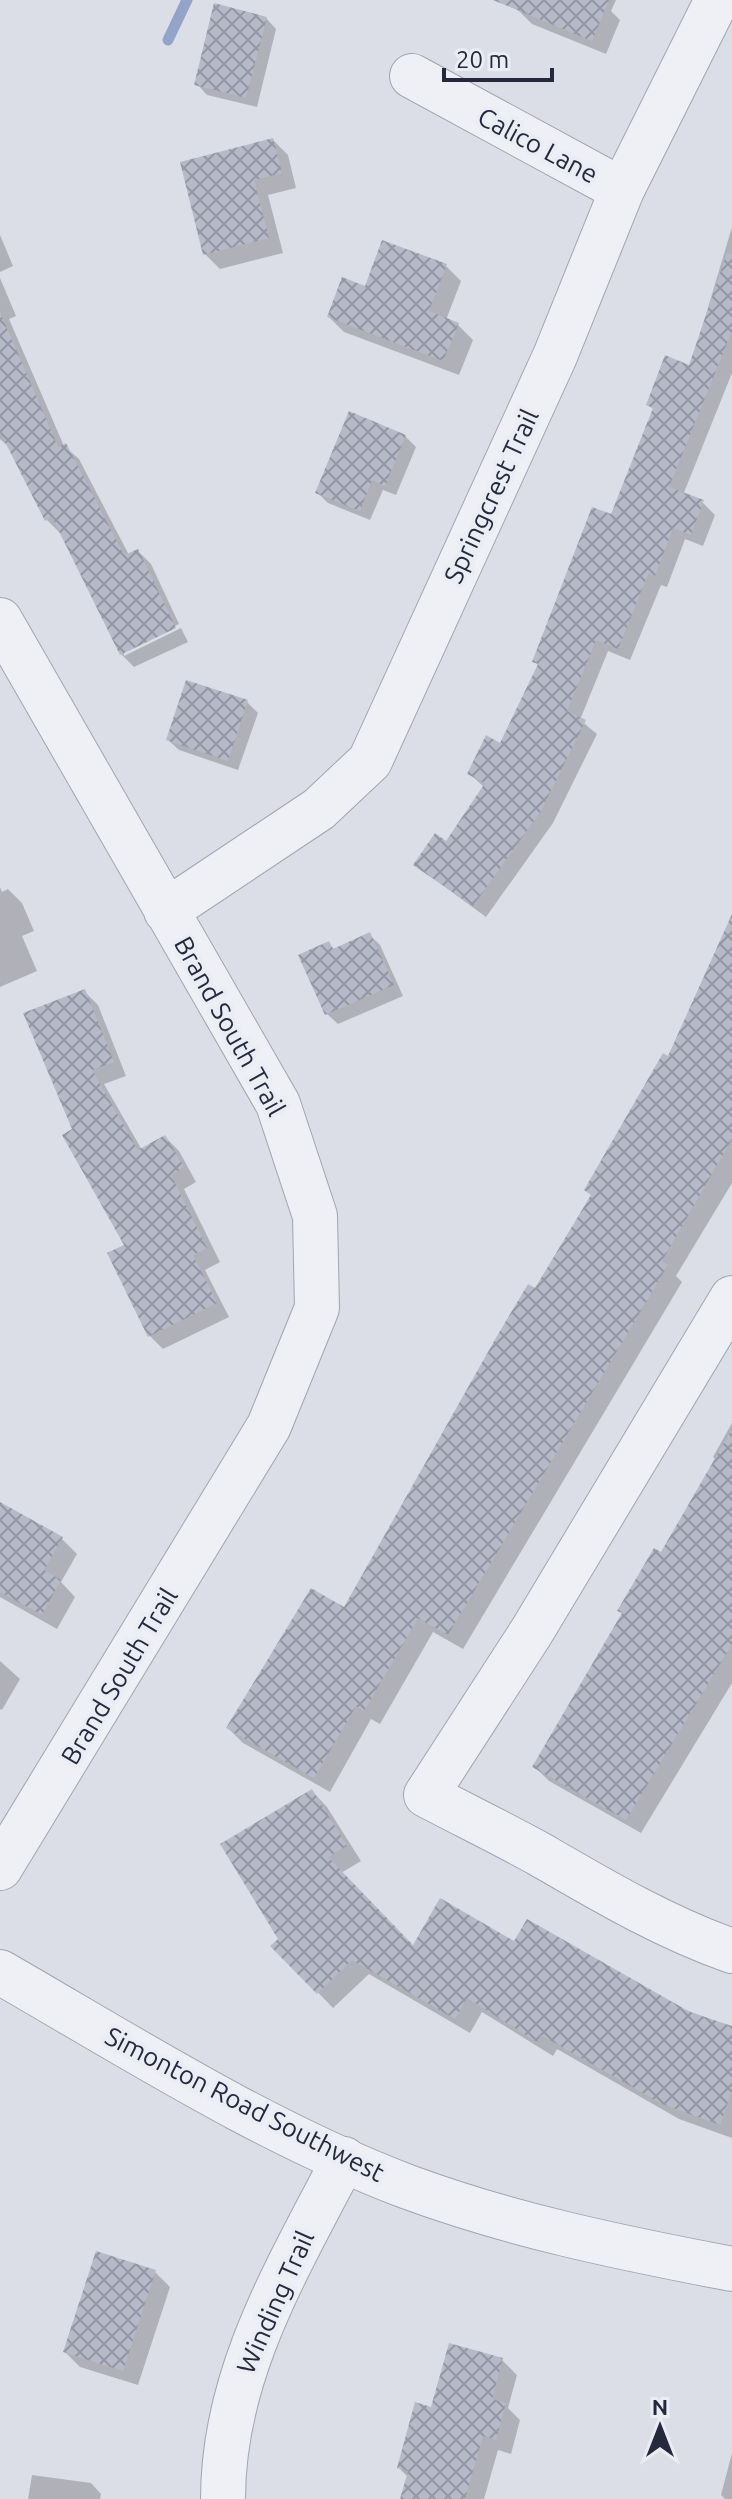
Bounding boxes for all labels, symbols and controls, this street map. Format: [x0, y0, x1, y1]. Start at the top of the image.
scale bar [444, 32, 552, 82]
text: 20 m [456, 46, 509, 73]
street label: Calico Lane [473, 101, 603, 189]
street label: Springcrest Trail [438, 404, 544, 588]
street label: Brand South Trail [169, 931, 291, 1121]
street label: Brand South Trail [55, 1583, 183, 1769]
street label: Simonton Road Southwest [101, 2021, 389, 2187]
street label: Winding Trail [231, 2226, 319, 2378]
north arrow [620, 2387, 700, 2467]
text: N [652, 2394, 668, 2419]

